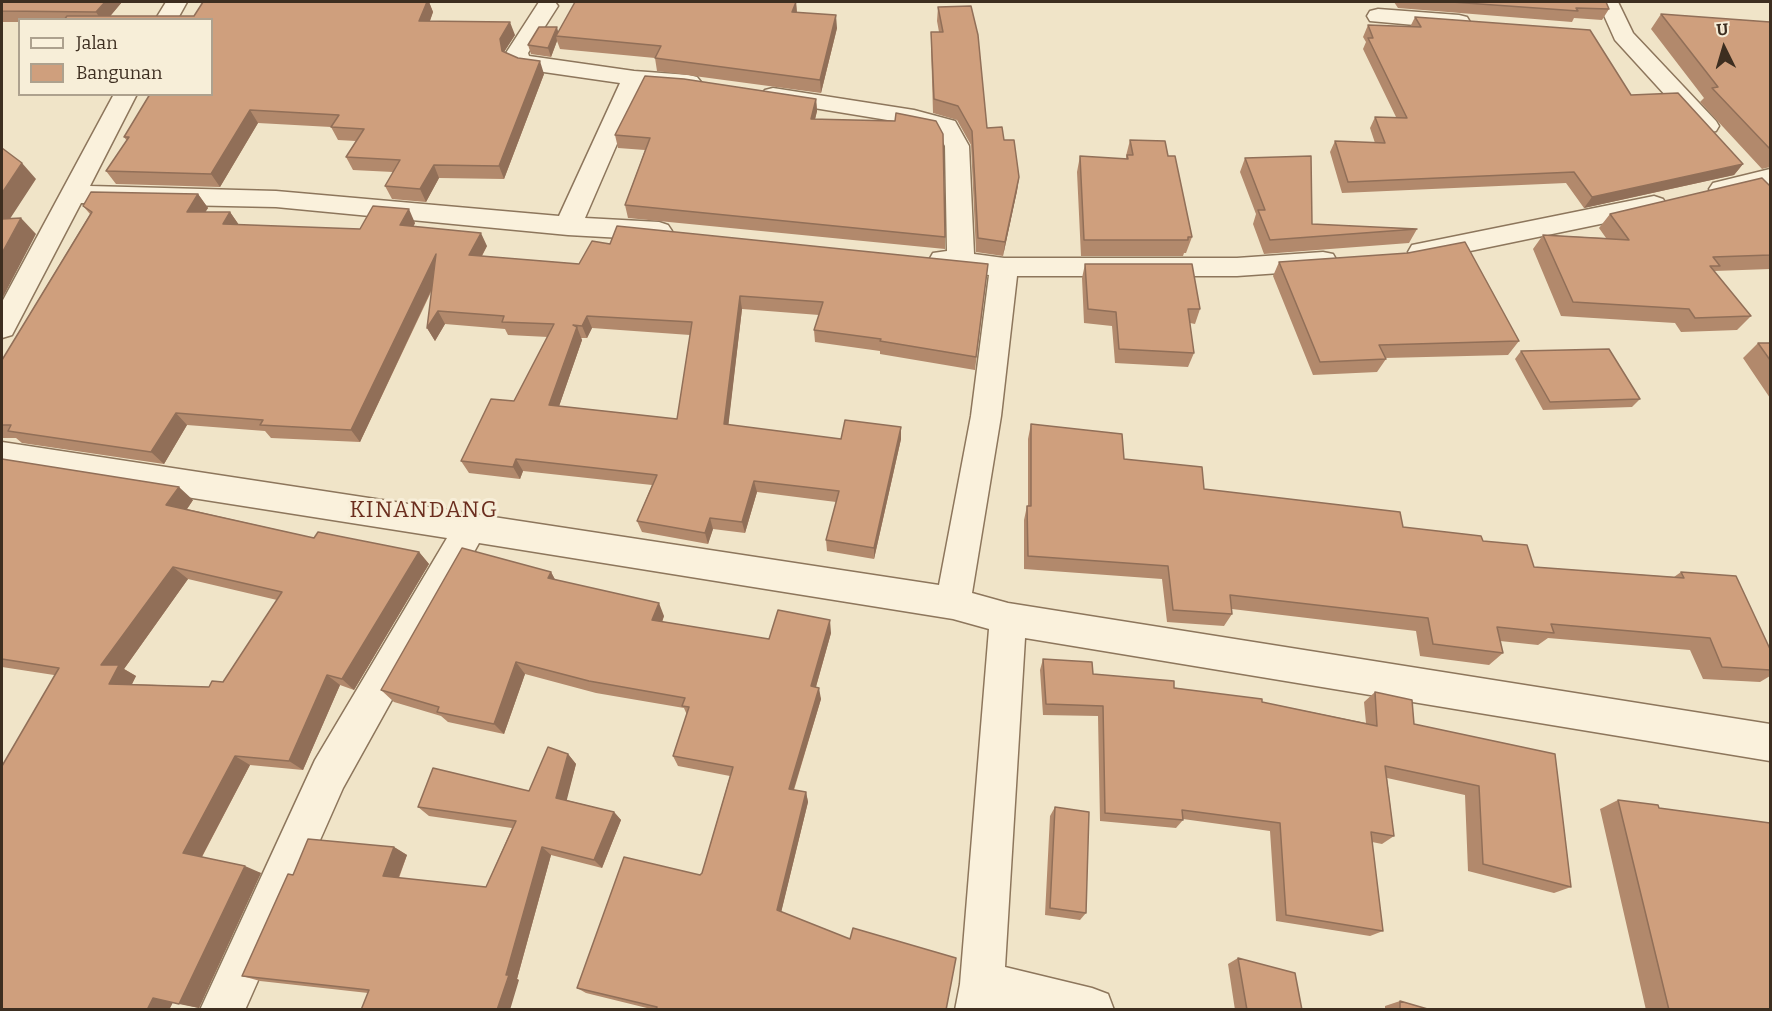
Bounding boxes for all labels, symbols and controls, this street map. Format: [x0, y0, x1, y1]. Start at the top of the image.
legend [18, 18, 213, 96]
north arrow [1694, 18, 1754, 78]
text: U [1716, 20, 1729, 40]
text: Jalan [76, 32, 118, 54]
text: Bangunan [76, 62, 162, 84]
district label: KINANDANG [349, 498, 499, 524]

